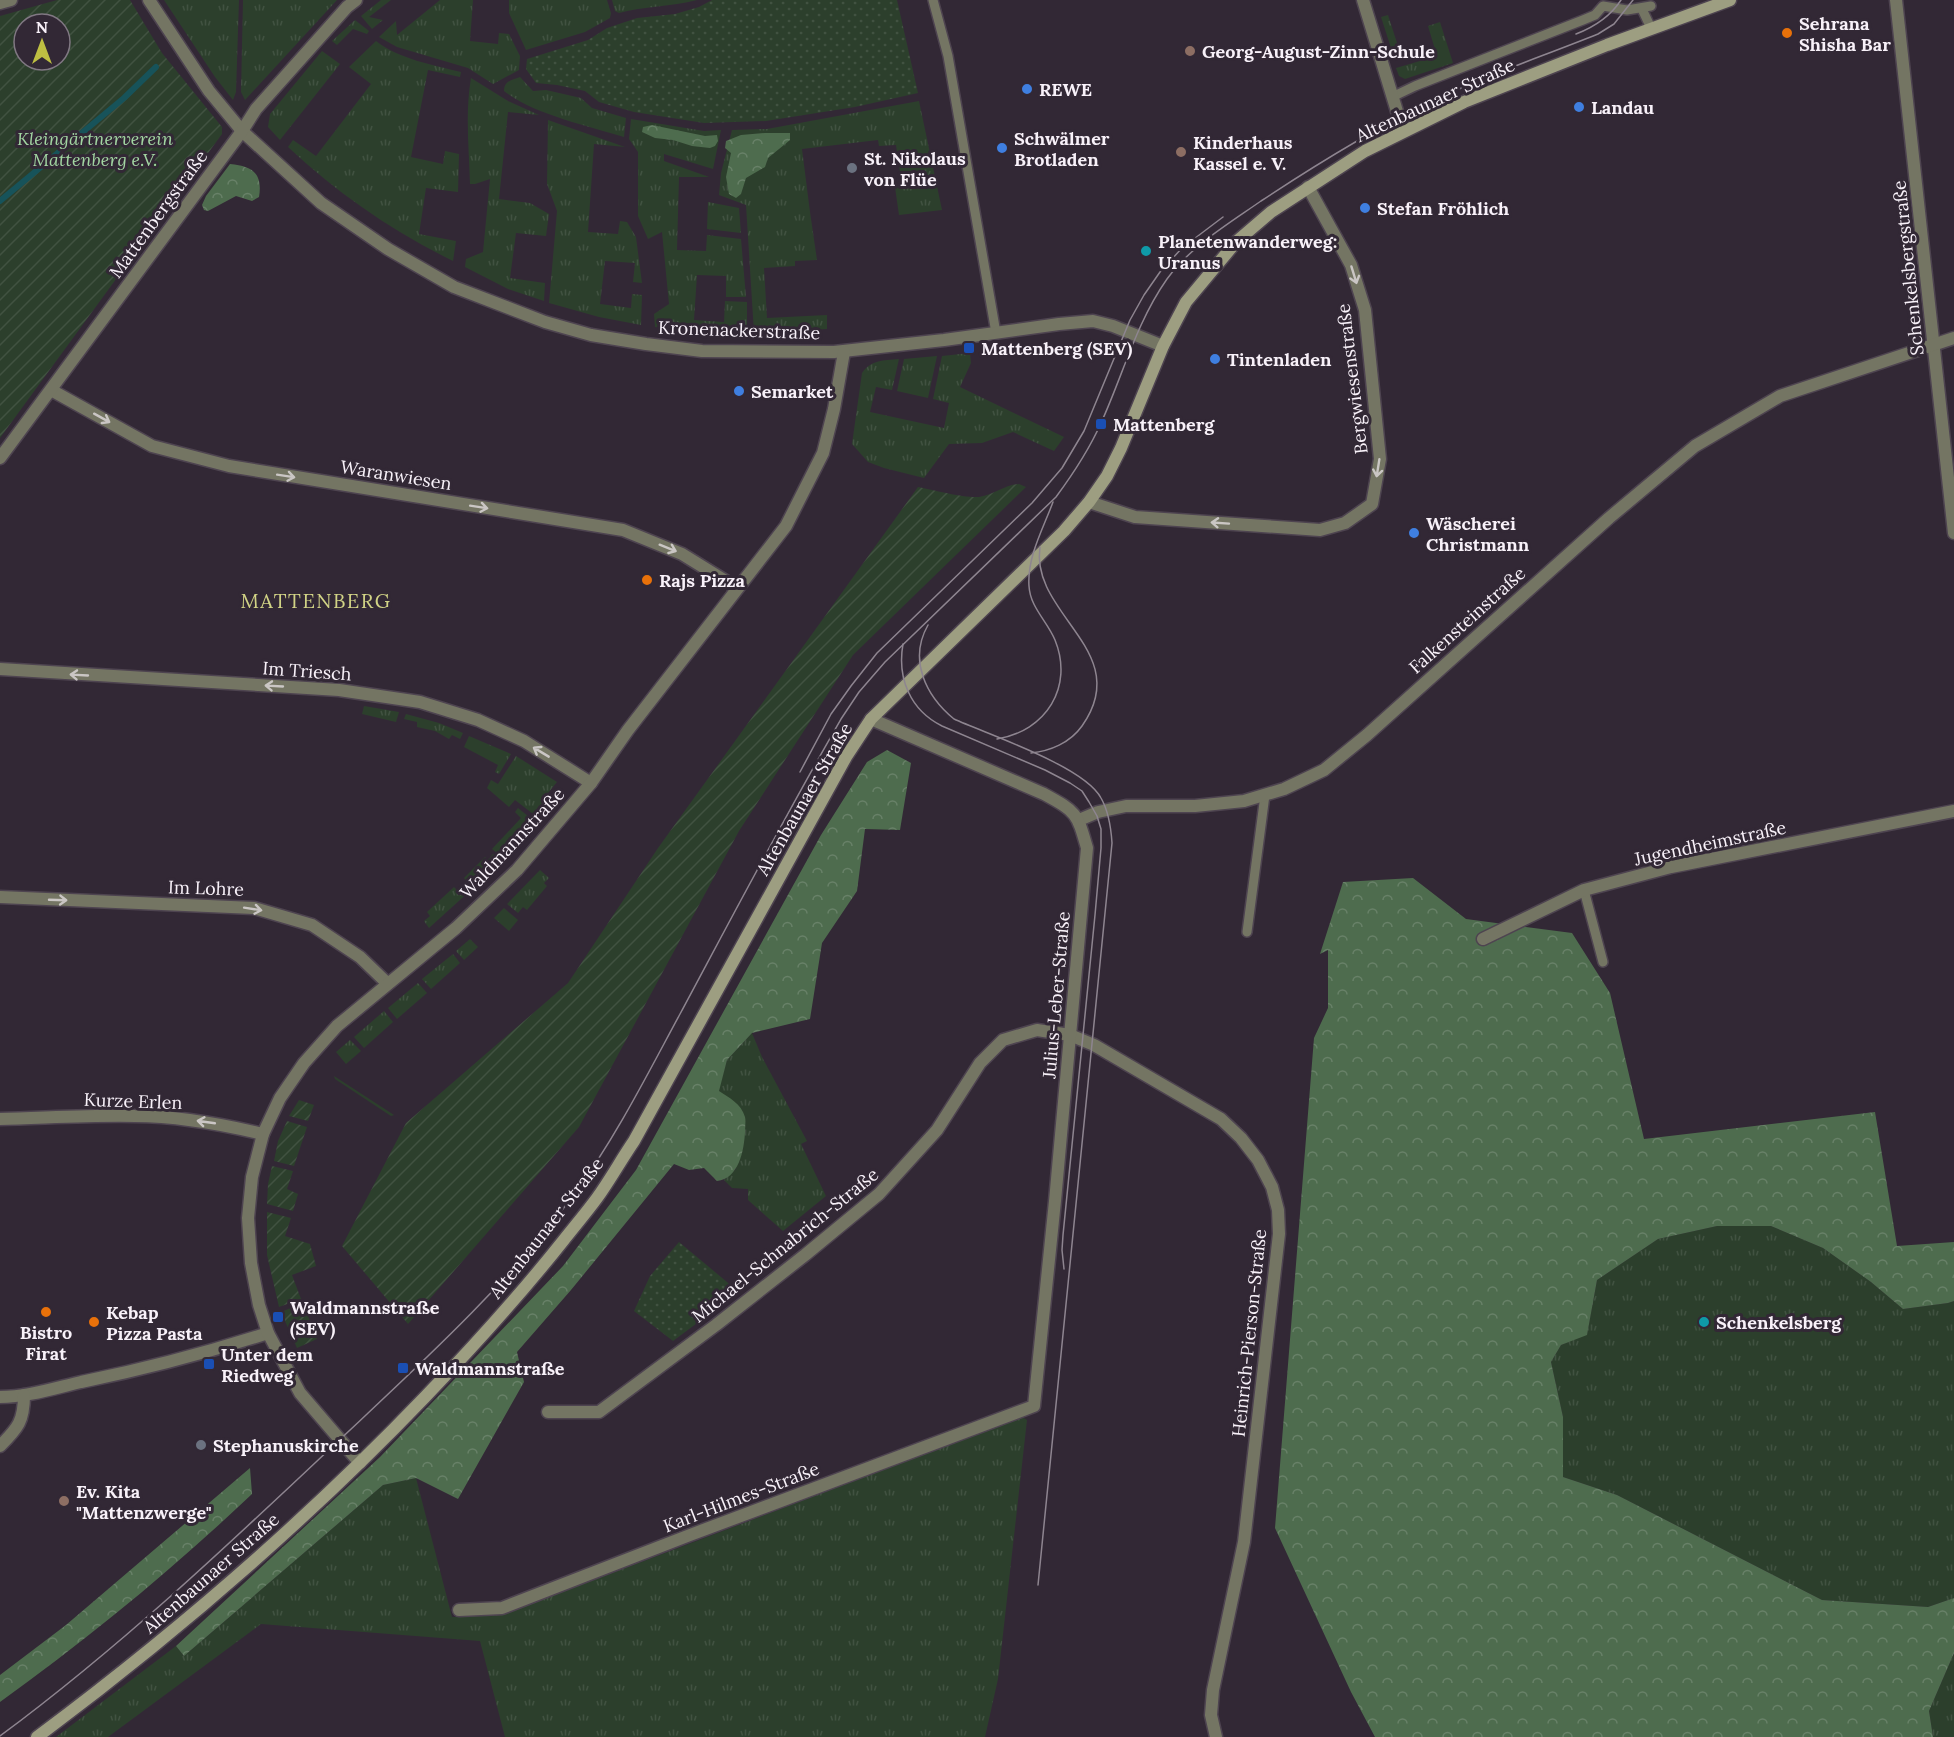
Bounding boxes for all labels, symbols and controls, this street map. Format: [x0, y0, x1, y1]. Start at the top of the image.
north arrow [12, 12, 72, 72]
place label: Sehrana Shisha Bar [1799, 12, 1891, 56]
text: N [36, 17, 48, 37]
marker: Sehrana Shisha Bar [1780, 26, 1794, 40]
place label: Georg-August-Zinn-Schule [1202, 40, 1435, 63]
marker: Georg-August-Zinn-Schule [1183, 44, 1197, 58]
street label: Altenbaunaer Straße [1351, 53, 1518, 147]
place label: REWE [1039, 78, 1092, 101]
marker: REWE [1020, 82, 1034, 96]
place label: Landau [1591, 96, 1654, 119]
marker: Landau [1572, 100, 1586, 114]
park label: Kleingärtnerverein Mattenberg e.V. [17, 127, 173, 171]
place label: Schwälmer Brotladen [1014, 127, 1110, 171]
place label: Kinderhaus Kassel e. V. [1193, 131, 1293, 175]
marker: Schwälmer Brotladen [995, 141, 1009, 155]
street label: Mattenbergstraße [104, 145, 212, 283]
marker: Kinderhaus Kassel e. V. [1174, 145, 1188, 159]
place label: St. Nikolaus von Flüe [864, 147, 966, 191]
marker: St. Nikolaus von Flüe [845, 161, 859, 175]
street label: Schenkelsbergstraße [1887, 179, 1929, 357]
place label: Stefan Fröhlich [1377, 197, 1509, 220]
marker: Stefan Fröhlich [1358, 201, 1372, 215]
place label: Planetenwanderweg: Uranus [1158, 230, 1337, 274]
marker: Planetenwanderweg: Uranus [1139, 244, 1153, 258]
one-way arrow [1349, 265, 1360, 284]
street label: Bergwiesenstraße [1331, 302, 1373, 455]
street label: Kronenackerstraße [657, 316, 821, 344]
place label: Mattenberg (SEV) [981, 337, 1132, 360]
marker: Mattenberg (SEV) [962, 341, 976, 355]
place label: Tintenladen [1227, 348, 1332, 371]
marker: Tintenladen [1208, 352, 1222, 366]
place label: Semarket [751, 380, 834, 403]
marker: Semarket [732, 384, 746, 398]
one-way arrow [93, 413, 110, 425]
place label: Mattenberg [1113, 413, 1215, 436]
marker: Mattenberg [1094, 417, 1108, 431]
street label: Waranwiesen [339, 455, 453, 495]
one-way arrow [1372, 458, 1383, 477]
one-way arrow [276, 470, 296, 481]
one-way arrow [468, 502, 488, 513]
place label: Wäscherei Christmann [1426, 512, 1530, 556]
one-way arrow [1211, 517, 1231, 528]
marker: Wäscherei Christmann [1407, 526, 1421, 540]
one-way arrow [659, 544, 677, 555]
street label: Falkensteinstraße [1404, 561, 1530, 678]
place label: Rajs Pizza [659, 569, 746, 592]
marker: Rajs Pizza [640, 573, 654, 587]
district label: MATTENBERG [240, 588, 392, 613]
street label: Im Triesch [262, 656, 353, 686]
one-way arrow [70, 670, 90, 681]
one-way arrow [264, 681, 284, 692]
street label: Altenbaunaer Straße [750, 718, 857, 880]
one-way arrow [533, 746, 550, 758]
street label: Waldmannstraße [455, 782, 570, 903]
street label: Jugendheimstraße [1631, 816, 1788, 871]
street label: Im Lohre [168, 875, 245, 901]
one-way arrow [48, 894, 68, 905]
one-way arrow [243, 904, 262, 915]
street label: Julius-Leber-Straße [1037, 910, 1075, 1081]
street label: Kurze Erlen [83, 1088, 183, 1114]
one-way arrow [196, 1117, 216, 1128]
street label: Altenbaunaer Straße [483, 1153, 608, 1304]
street label: Michael-Schnabrich-Straße [687, 1162, 883, 1327]
street label: Heinrich-Pierson-Straße [1227, 1228, 1271, 1438]
place label: Waldmannstraße (SEV) [290, 1296, 440, 1340]
place label: Kebap Pizza Pasta [106, 1301, 203, 1345]
marker: Bistro Firat [39, 1305, 53, 1319]
marker: Waldmannstraße (SEV) [271, 1310, 285, 1324]
place label: Schenkelsberg [1716, 1311, 1842, 1334]
marker: Kebap Pizza Pasta [87, 1315, 101, 1329]
marker: Schenkelsberg [1697, 1315, 1711, 1329]
place label: Bistro Firat [20, 1321, 72, 1365]
place label: Unter dem Riedweg [221, 1343, 313, 1387]
marker: Unter dem Riedweg [202, 1357, 216, 1371]
place label: Waldmannstraße [415, 1357, 565, 1380]
marker: Waldmannstraße [396, 1361, 410, 1375]
place label: Stephanuskirche [213, 1434, 359, 1457]
marker: Stephanuskirche [194, 1438, 208, 1452]
street label: Karl-Hilmes-Straße [660, 1457, 823, 1537]
place label: Ev. Kita "Mattenzwerge" [76, 1480, 212, 1524]
marker: Ev. Kita "Mattenzwerge" [57, 1494, 71, 1508]
street label: Altenbaunaer Straße [138, 1507, 284, 1639]

